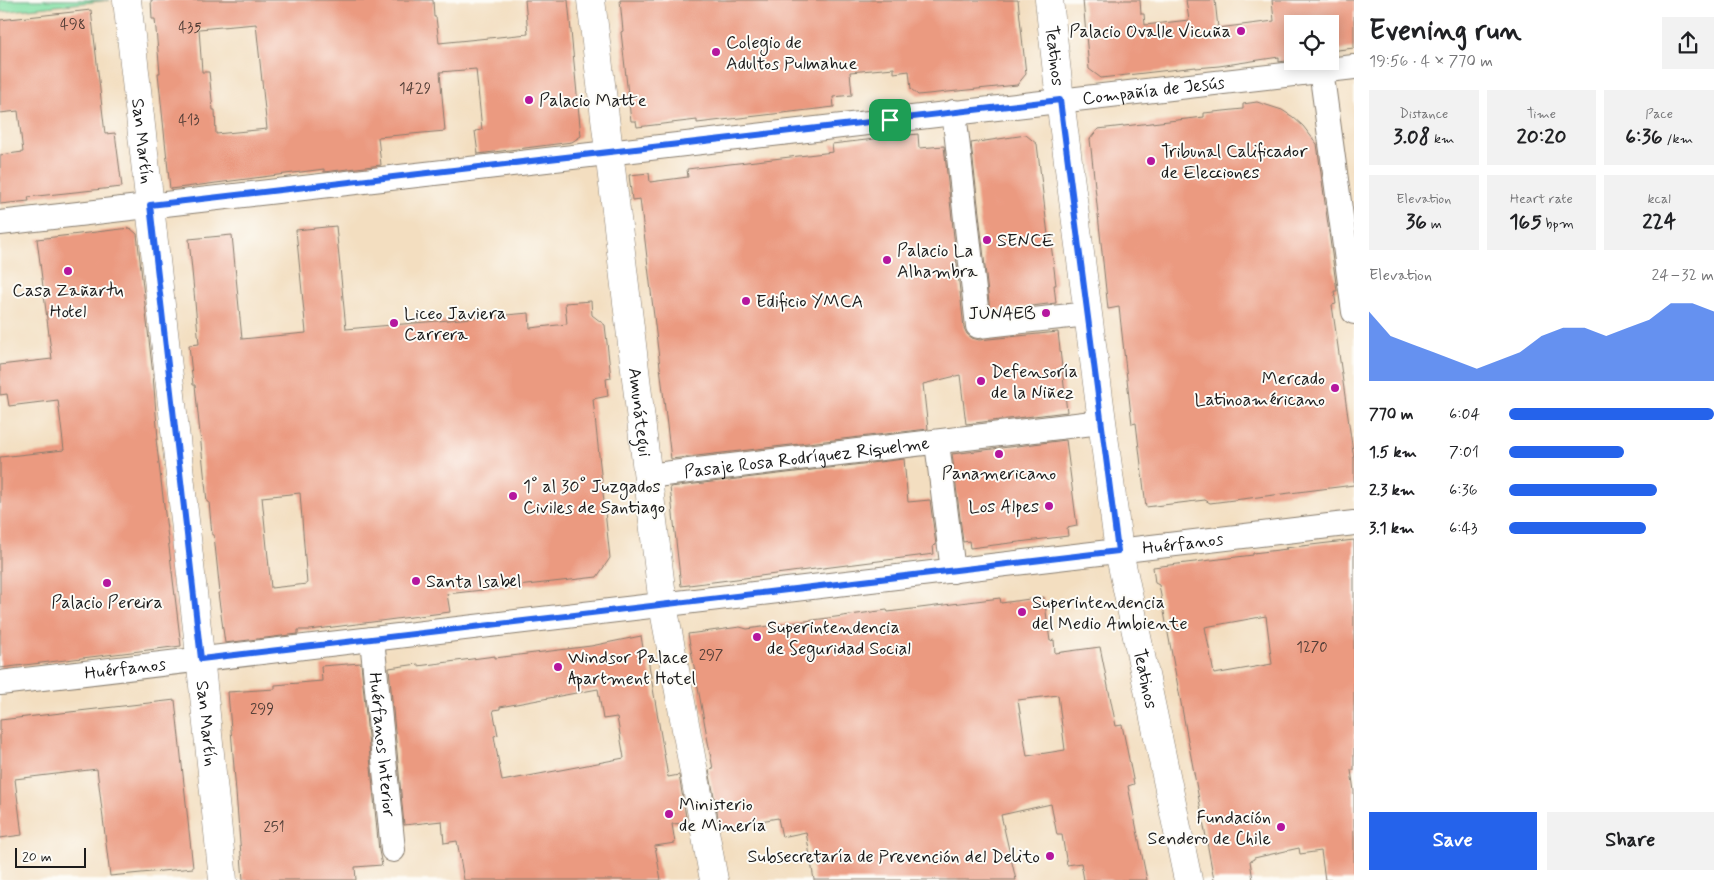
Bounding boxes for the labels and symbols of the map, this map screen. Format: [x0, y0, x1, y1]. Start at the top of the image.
house number: 498 [60, 15, 86, 35]
house number: 435 [178, 18, 202, 38]
place label: Palacio Ovalle Vicuña [1069, 20, 1231, 44]
street label: Teatinos [1039, 24, 1069, 87]
marker: Palacio Ovalle Vicuña [1235, 25, 1247, 37]
place label: Colegio de Adultos Pulmahue [726, 31, 857, 76]
marker: Colegio de Adultos Pulmahue [710, 46, 722, 58]
street label: Compañía de Jesús [1081, 71, 1226, 111]
house number: 1429 [399, 79, 431, 99]
place label: Palacio Matte [539, 89, 647, 113]
marker: Palacio Matte [523, 94, 535, 106]
street label: San Martín [125, 97, 158, 185]
pin [869, 99, 911, 141]
house number: 413 [178, 111, 200, 131]
place label: Tribunal Calificador de Elecciones [1161, 140, 1308, 185]
marker: Tribunal Calificador de Elecciones [1145, 155, 1157, 167]
place label: SENCE [997, 229, 1054, 253]
marker: SENCE [981, 234, 993, 246]
place label: Palacio La Alhambra [897, 239, 978, 284]
marker: Palacio La Alhambra [881, 254, 893, 266]
marker: Casa Zañartu Hotel [62, 265, 74, 277]
place label: Casa Zañartu Hotel [12, 279, 124, 324]
place label: Edificio YMCA [756, 290, 863, 314]
marker: Edificio YMCA [740, 295, 752, 307]
place label: Liceo Javiera Carrera [404, 302, 506, 347]
place label: JUNAEB [968, 302, 1036, 326]
marker: JUNAEB [1040, 307, 1052, 319]
marker: Liceo Javiera Carrera [388, 317, 400, 329]
place label: Defensoría de la Niñez [991, 360, 1078, 405]
street label: Amunátegui [622, 366, 656, 458]
place label: Mercado Latinoaméricano [1194, 367, 1325, 412]
marker: Defensoría de la Niñez [975, 375, 987, 387]
marker: Mercado Latinoaméricano [1329, 382, 1341, 394]
street label: Pasaje Rosa Rodríguez Riquelme [683, 431, 931, 484]
marker: Panamericano [993, 448, 1005, 460]
place label: Panamericano [942, 462, 1056, 486]
place label: 1° al 30° Juzgados Civiles de Santiago [523, 475, 665, 520]
marker: 1° al 30° Juzgados Civiles de Santiago [507, 490, 519, 502]
place label: Los Alpes [969, 495, 1039, 519]
marker: Los Alpes [1043, 500, 1055, 512]
street label: Huérfanos [1141, 528, 1225, 561]
place label: Santa Isabel [426, 570, 521, 594]
marker: Santa Isabel [410, 575, 422, 587]
marker: Palacio Pereira [101, 577, 113, 589]
place label: Palacio Pereira [51, 591, 163, 615]
place label: Superintendencia del Medio Ambiente [1032, 591, 1188, 636]
marker: Superintendencia del Medio Ambiente [1016, 606, 1028, 618]
place label: Superintendencia de Seguridad Social [767, 616, 911, 662]
marker: Superintendencia de Seguridad Social [751, 631, 763, 643]
house number: 1270 [1296, 638, 1328, 658]
place label: Windsor Palace Apartment Hotel [568, 646, 696, 692]
house number: 297 [699, 646, 723, 666]
street label: Teatinos [1127, 647, 1163, 711]
street label: Huérfanos [83, 652, 167, 686]
marker: Windsor Palace Apartment Hotel [552, 661, 564, 673]
street label: Huérfanos Interior [362, 671, 401, 818]
street label: San Martín [190, 680, 222, 768]
house number: 299 [250, 700, 274, 720]
place label: Ministerio de Minería [679, 793, 766, 838]
place label: Fundación Sendero de Chile [1148, 806, 1271, 851]
marker: Ministerio de Minería [663, 808, 675, 820]
house number: 251 [263, 818, 285, 838]
marker: Fundación Sendero de Chile [1275, 821, 1287, 833]
scale bar [15, 845, 86, 868]
place label: Subsecretaría de Prevención del Delito [747, 845, 1040, 869]
marker: Subsecretaría de Prevención del Delito [1044, 850, 1056, 862]

